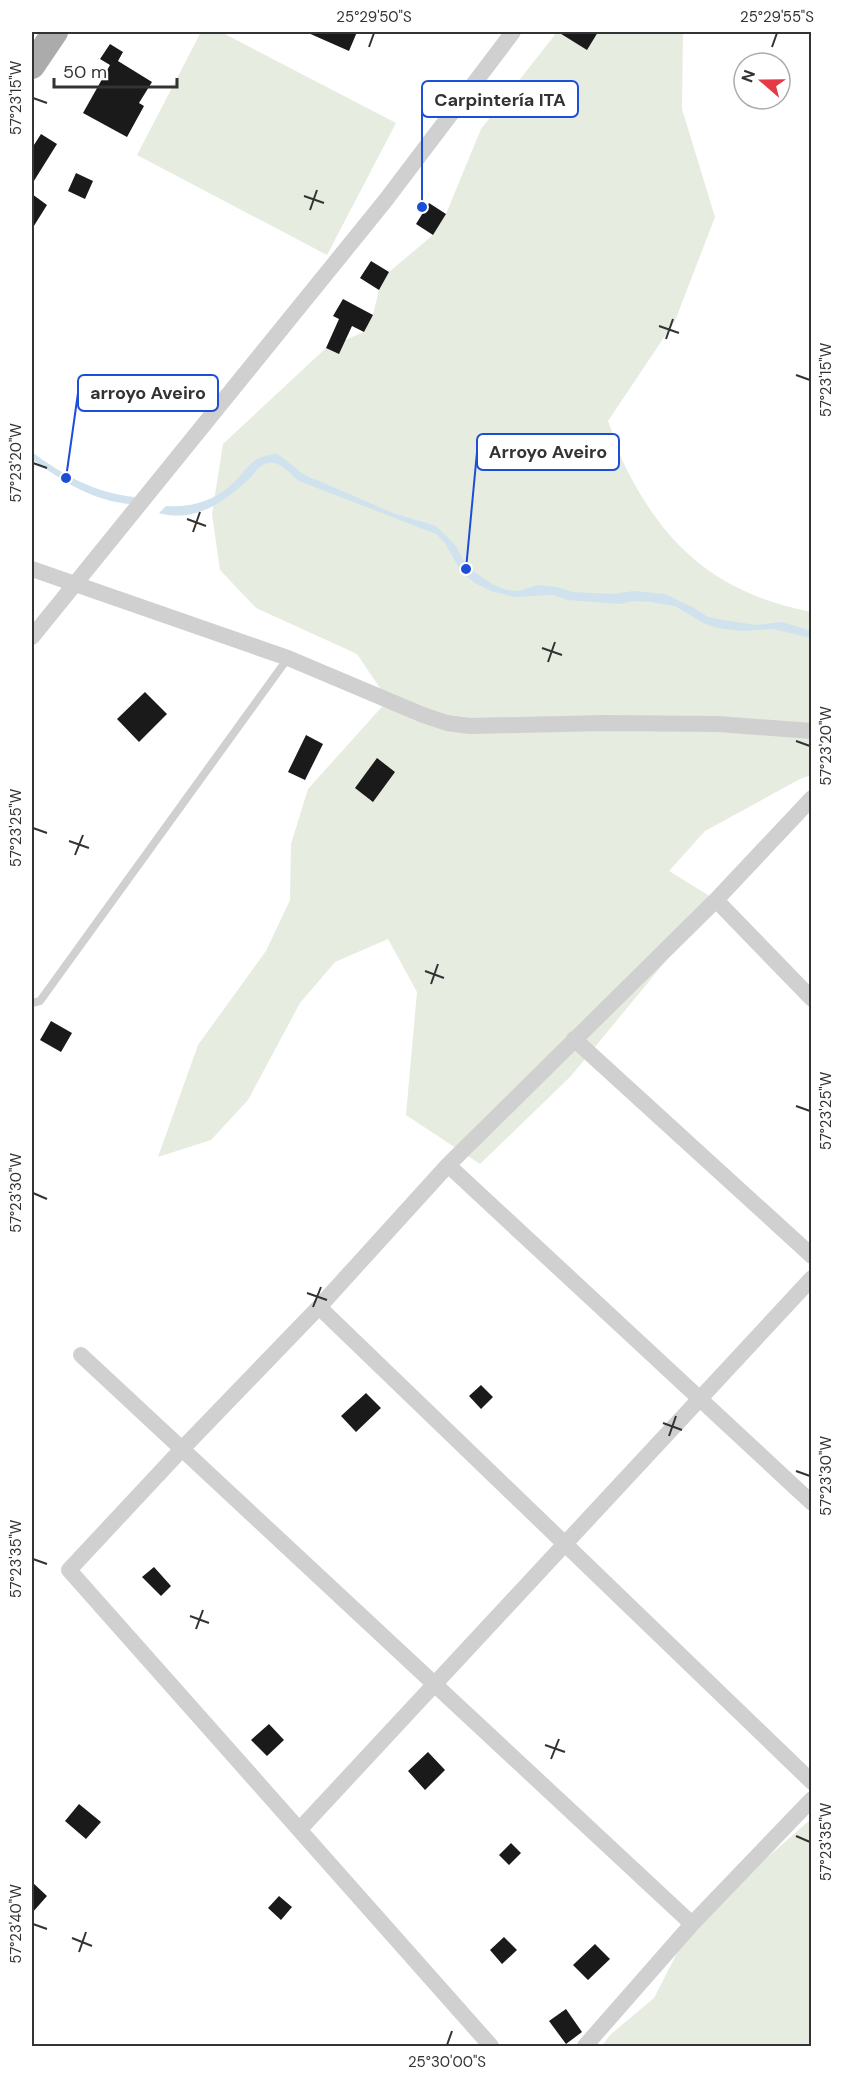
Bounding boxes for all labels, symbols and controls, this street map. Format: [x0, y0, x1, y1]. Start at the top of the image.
text: 25°29'50"S [336, 7, 412, 27]
text: 25°29'55"S [740, 7, 814, 27]
scale bar [54, 51, 177, 89]
north arrow [732, 51, 792, 111]
text: 57°23'15"W [6, 60, 26, 135]
text: 50 m [63, 60, 107, 84]
text: N [737, 67, 760, 85]
callout: Carpintería ITA [422, 81, 578, 117]
text: Carpintería ITA [434, 88, 566, 112]
text: 57°23'15"W [816, 342, 836, 417]
callout: arroyo Aveiro [78, 375, 218, 411]
text: arroyo Aveiro [90, 381, 206, 405]
text: 57°23'20"W [6, 423, 26, 503]
callout: Arroyo Aveiro [477, 434, 619, 470]
text: Arroyo Aveiro [489, 440, 607, 464]
text: 57°23'20"W [816, 706, 836, 786]
text: 57°23'25"W [6, 788, 26, 867]
text: 57°23'25"W [816, 1071, 836, 1150]
text: 57°23'30"W [6, 1153, 26, 1233]
text: 57°23'30"W [816, 1436, 836, 1516]
text: 57°23'35"W [6, 1519, 26, 1598]
text: 57°23'35"W [816, 1802, 836, 1881]
text: 57°23'40"W [6, 1884, 26, 1964]
text: 25°30'00"S [408, 2052, 486, 2072]

